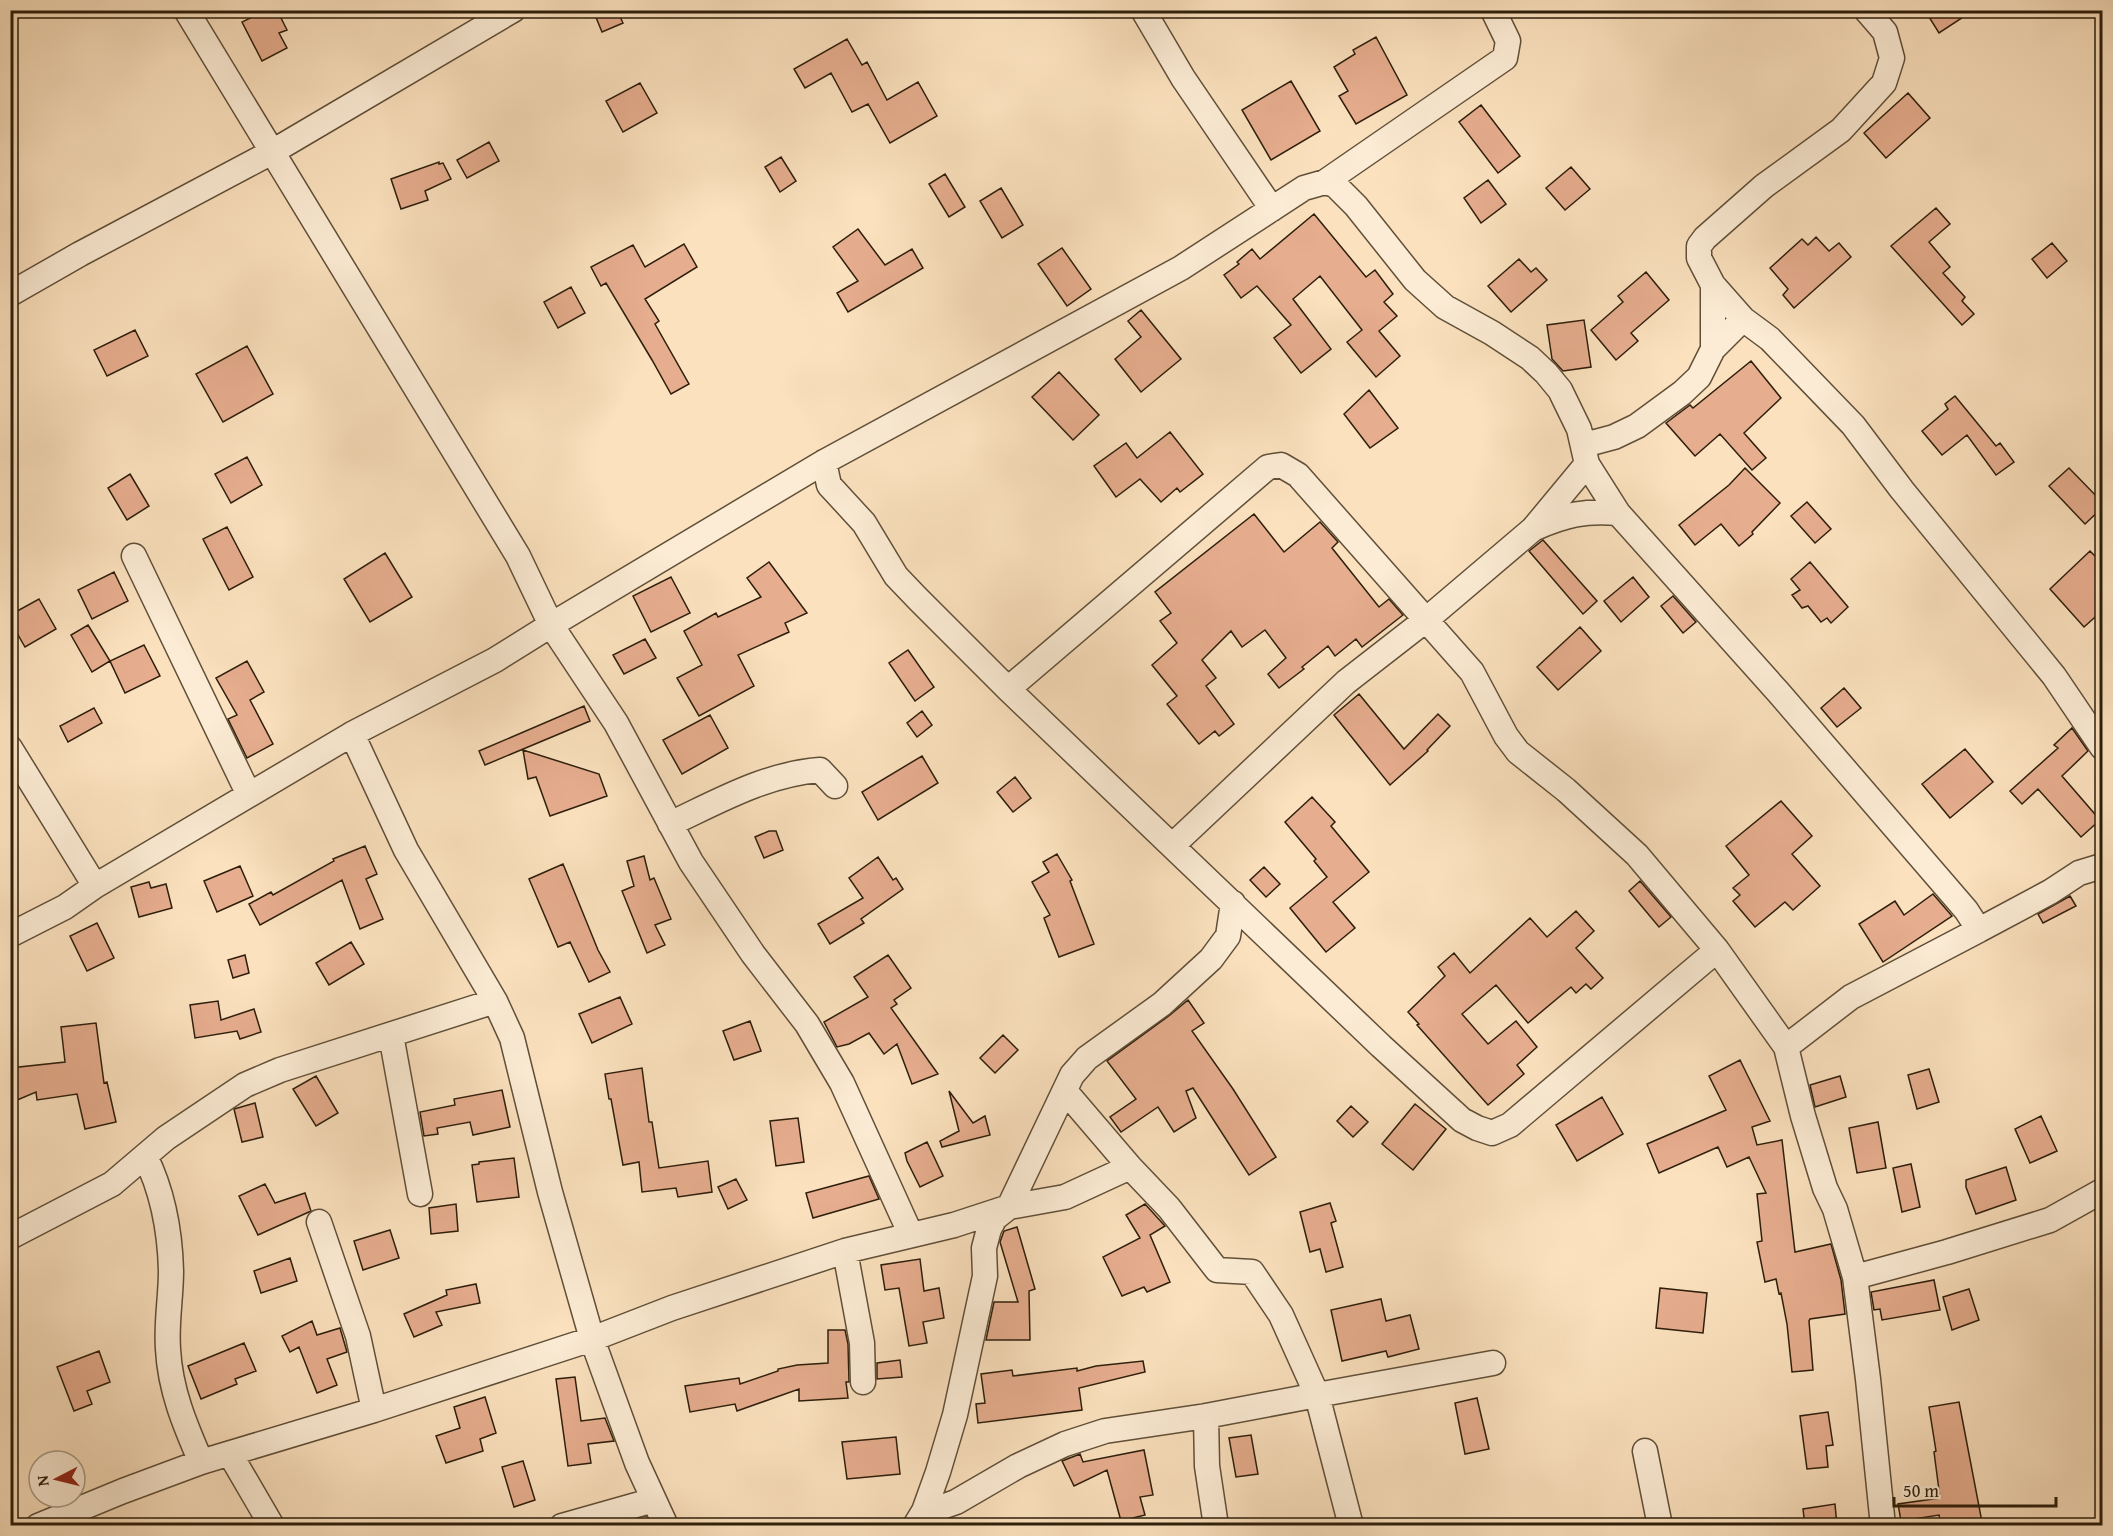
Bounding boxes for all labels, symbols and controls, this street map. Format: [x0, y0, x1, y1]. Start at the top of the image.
north arrow [27, 1449, 87, 1509]
scale bar [1894, 1470, 2056, 1508]
text: N [30, 1474, 55, 1488]
text: 50 m [1903, 1477, 1939, 1504]

